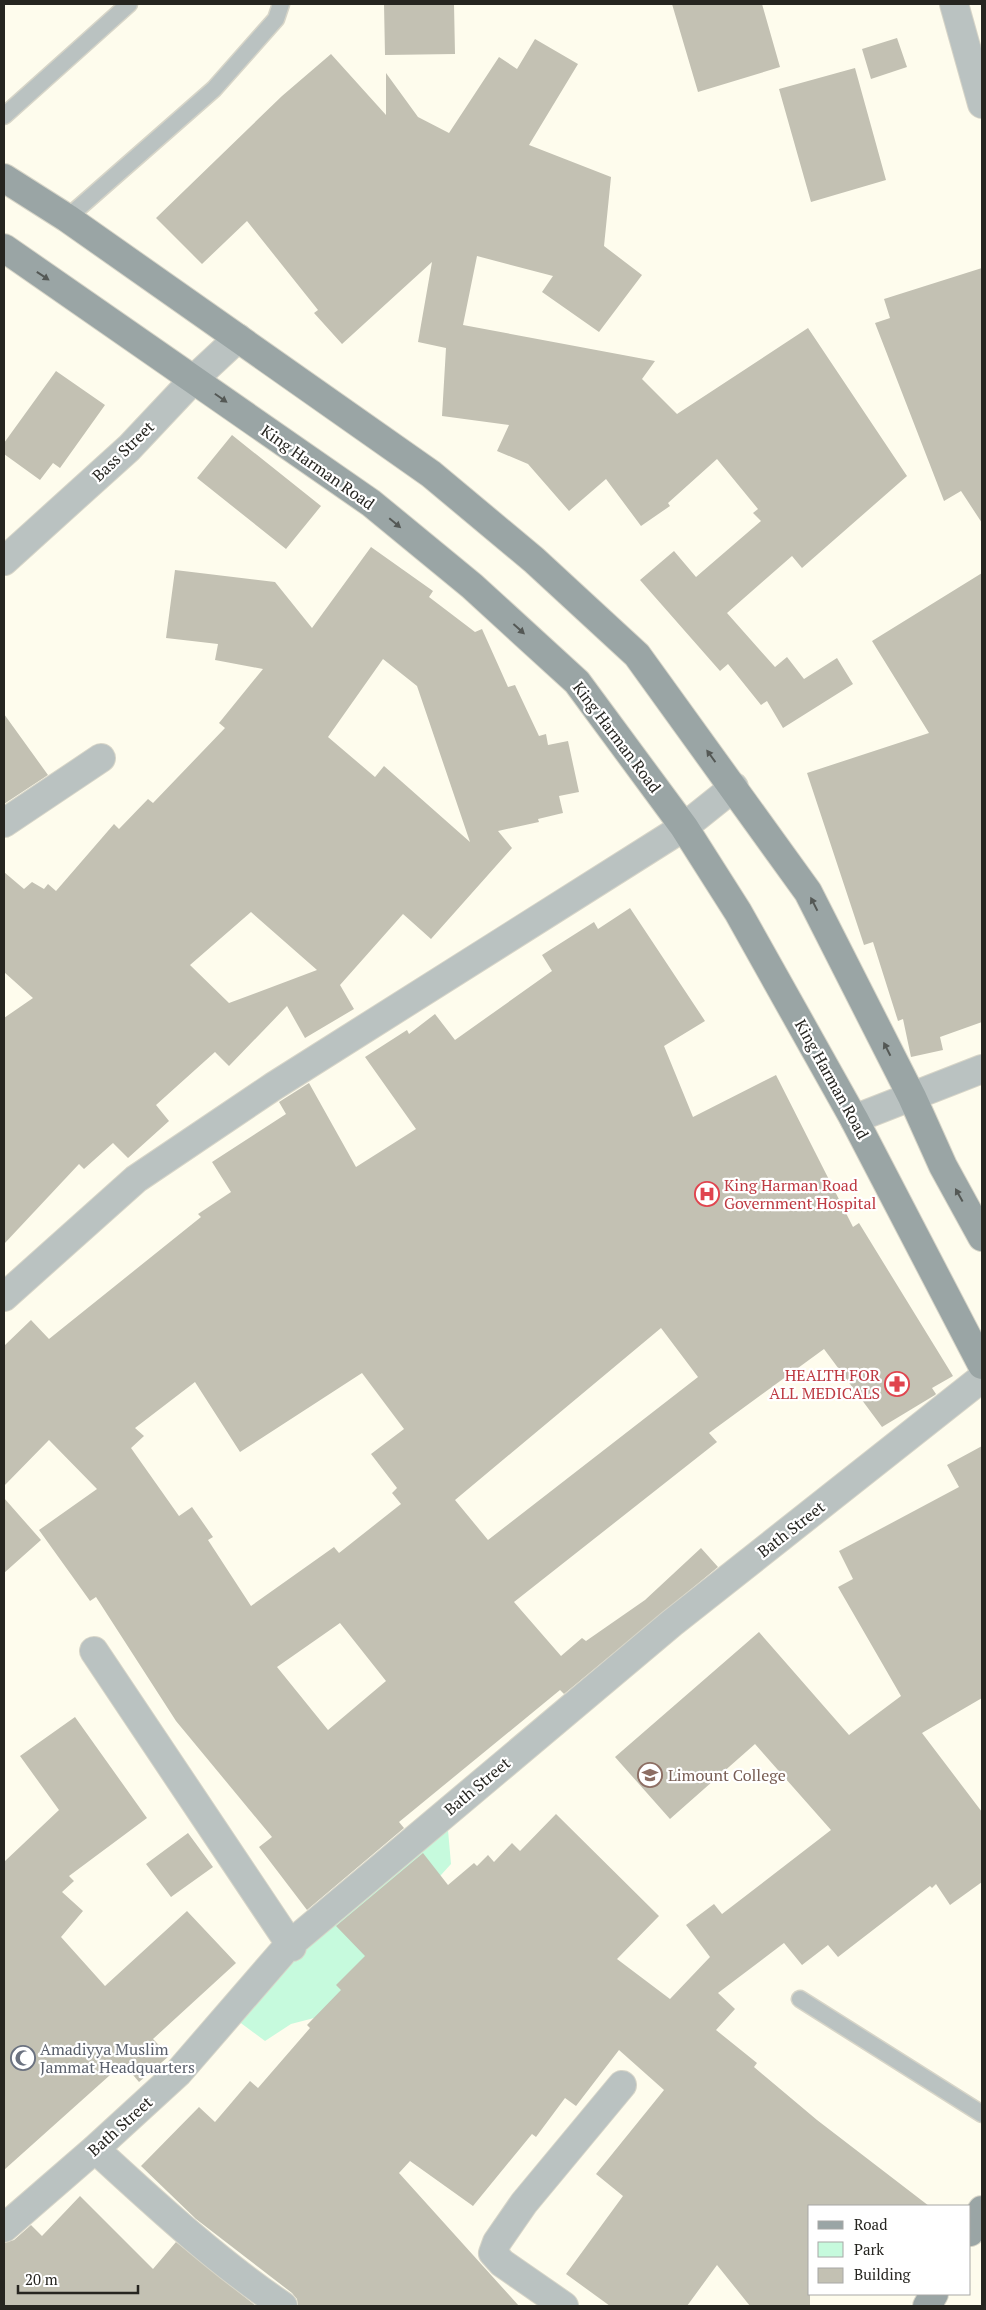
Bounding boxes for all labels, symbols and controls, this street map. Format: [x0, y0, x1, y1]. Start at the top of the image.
one-way arrow [37, 271, 50, 281]
one-way arrow [214, 393, 227, 403]
street label: Bass Street [87, 416, 159, 486]
street label: King Harman Road [257, 420, 379, 514]
one-way arrow [389, 518, 402, 529]
one-way arrow [512, 623, 524, 635]
street label: King Harman Road [568, 677, 666, 797]
one-way arrow [706, 749, 716, 763]
one-way arrow [810, 896, 818, 911]
street label: King Harman Road [790, 1015, 874, 1143]
one-way arrow [883, 1041, 891, 1056]
place label: King Harman Road Government Hospital [724, 1174, 877, 1214]
hospital icon: King Harman Road Government Hospital [694, 1181, 720, 1207]
one-way arrow [954, 1188, 963, 1201]
place label: HEALTH FOR ALL MEDICALS [769, 1364, 881, 1404]
pharmacy icon: HEALTH FOR ALL MEDICALS [884, 1371, 910, 1397]
street label: Bath Street [753, 1496, 829, 1562]
street label: Bath Street [439, 1752, 515, 1820]
school or university icon: Limount College [637, 1762, 663, 1788]
place label: Limount College [668, 1764, 786, 1786]
place label: Amadiyya Muslim Jammat Headquarters [40, 2038, 195, 2078]
mosque icon: Amadiyya Muslim Jammat Headquarters [10, 2045, 36, 2071]
street label: Bath Street [83, 2091, 157, 2161]
legend [808, 2205, 971, 2295]
text: Road [854, 2214, 887, 2234]
text: Park [854, 2239, 884, 2259]
scale bar [18, 2262, 138, 2294]
text: Building [854, 2264, 912, 2284]
text: 20 m [25, 2269, 58, 2289]

